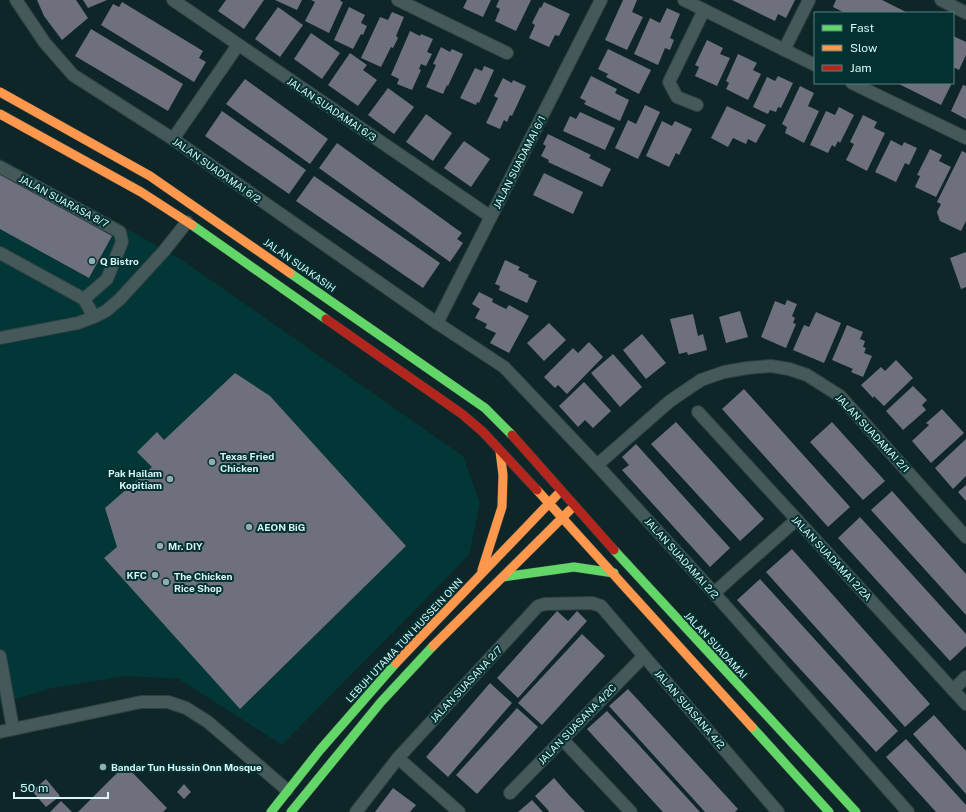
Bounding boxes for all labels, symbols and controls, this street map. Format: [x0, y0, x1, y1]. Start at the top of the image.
legend [814, 12, 954, 84]
text: Fast [850, 21, 875, 35]
text: Slow [850, 41, 878, 55]
text: Jam [850, 61, 872, 75]
street label: JALAN SUADAMAI 6/3 [285, 75, 379, 143]
street label: JALAN SUADAMAI 6/1 [490, 113, 548, 211]
street label: JALAN SUADAMAI 6/2 [171, 135, 263, 205]
street label: JALAN SUARASA 8/7 [17, 172, 111, 230]
street label: JALAN SUAKASIH [262, 236, 338, 294]
place label: Q Bistro [100, 255, 139, 267]
marker: Q Bistro [87, 256, 97, 266]
street label: JALAN SUADAMAI 2/1 [834, 391, 912, 475]
place label: Texas Fried Chicken [220, 450, 274, 474]
marker: Texas Fried Chicken [207, 457, 217, 467]
place label: Pak Hailam Kopitiam [108, 467, 162, 491]
marker: Pak Hailam Kopitiam [165, 474, 175, 484]
street label: JALAN SUADAMAI 2/2A [790, 513, 874, 603]
street label: JALAN SUADAMAI 2/2 [643, 515, 721, 601]
place label: AEON BiG [257, 521, 305, 533]
marker: AEON BiG [244, 522, 254, 532]
place label: Mr. DIY [168, 540, 203, 552]
marker: Mr. DIY [155, 541, 165, 551]
place label: KFC [127, 569, 147, 581]
marker: KFC [150, 570, 160, 580]
place label: The Chicken Rice Shop [174, 570, 233, 594]
street label: LEBUH UTAMA TUN HUSSEIN ONN [343, 575, 465, 705]
marker: The Chicken Rice Shop [161, 577, 171, 587]
street label: JALAN SUADAMAI [682, 609, 750, 681]
street label: JALAN SUASANA 2/7 [427, 643, 505, 725]
street label: JALAN SUASANA 4/2 [653, 667, 727, 751]
street label: JALAN SUASANA 4/2C [535, 681, 619, 767]
place label: Bandar Tun Hussin Onn Mosque [111, 761, 262, 773]
marker: Bandar Tun Hussin Onn Mosque [98, 762, 108, 772]
scale bar [14, 774, 108, 800]
text: 50 m [20, 781, 48, 795]

